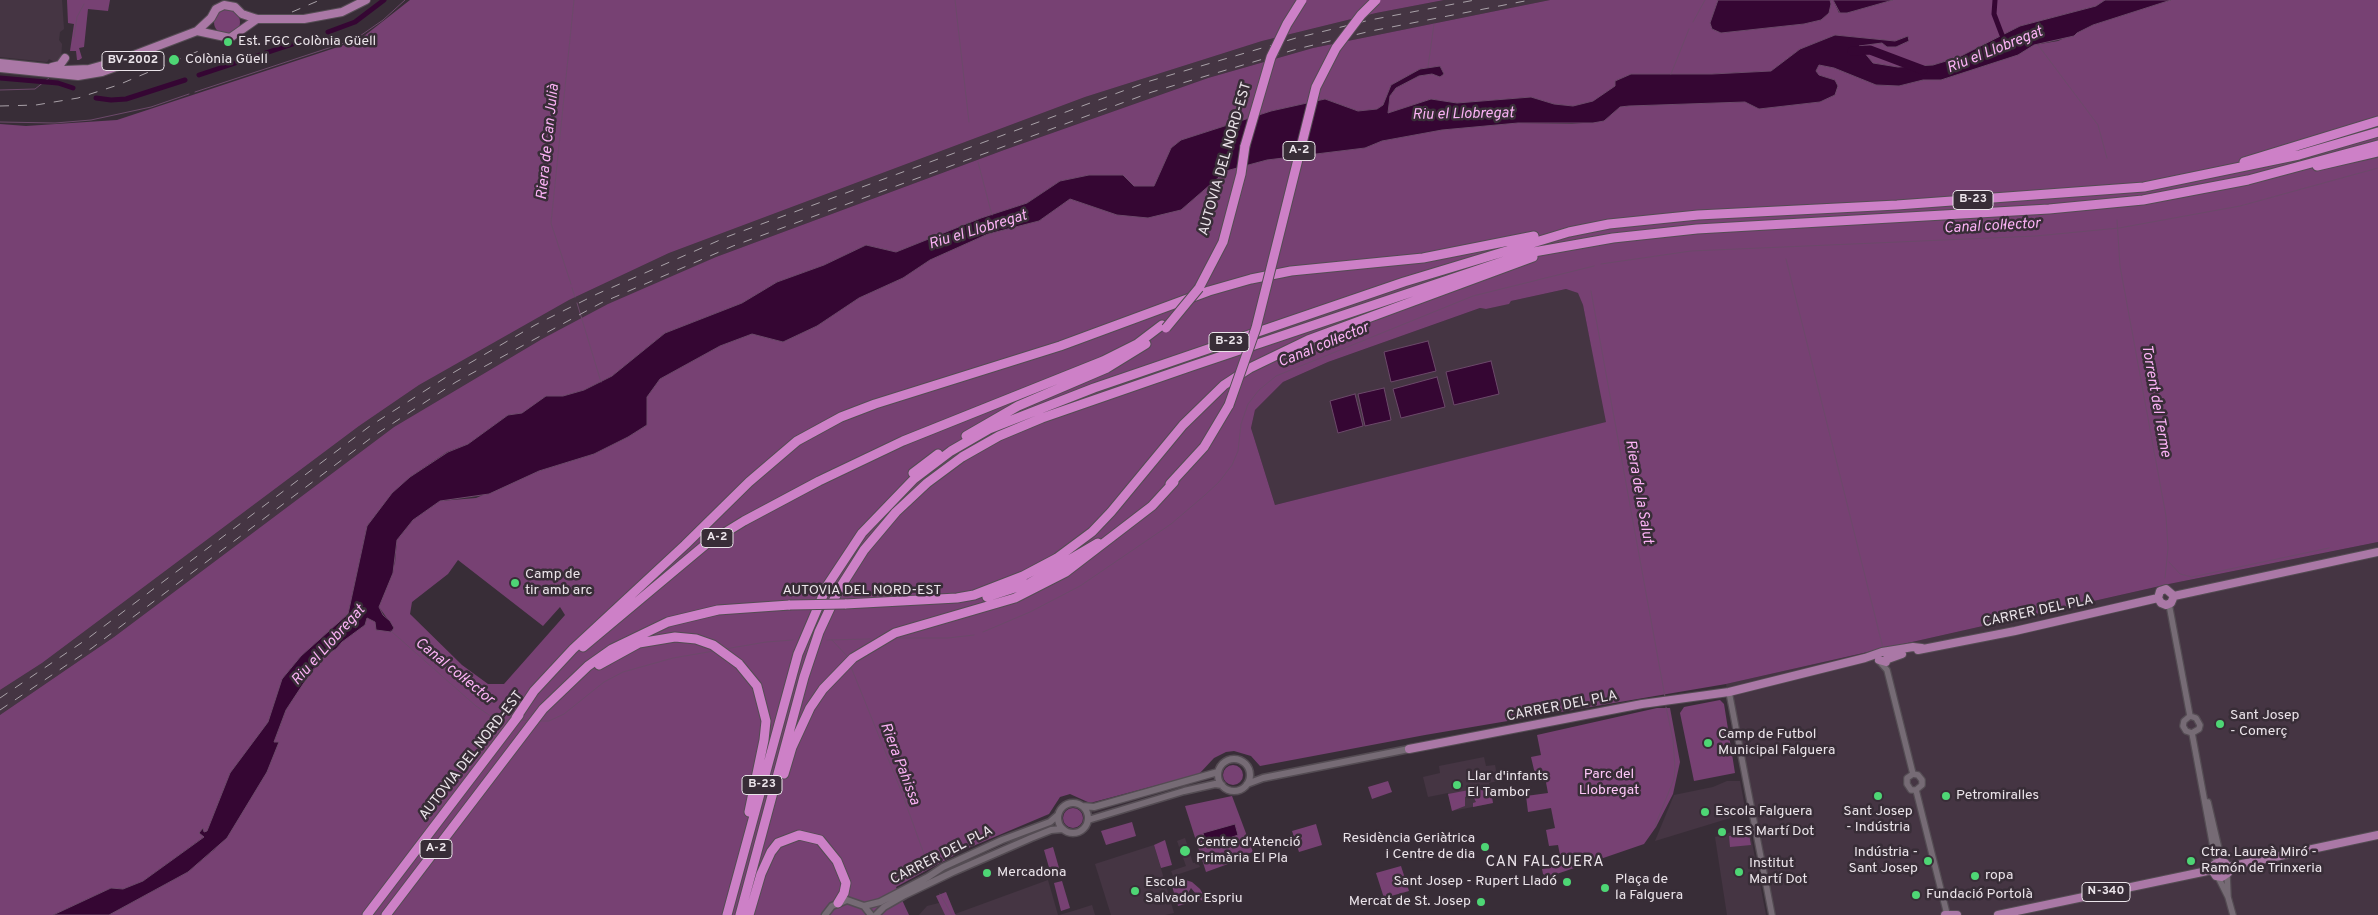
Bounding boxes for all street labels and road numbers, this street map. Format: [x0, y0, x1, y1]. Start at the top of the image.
road number: BV-2002 [102, 51, 164, 70]
street label: AUTOVIA DEL NORD-EST [1196, 80, 1256, 238]
road number: A-2 [1283, 142, 1315, 160]
road number: B-23 [1953, 190, 1993, 210]
road number: B-23 [1209, 332, 1249, 352]
road number: A-2 [701, 528, 733, 548]
street label: AUTOVIA DEL NORD-EST [783, 583, 941, 599]
street label: CARRER DEL PLA [1981, 592, 2095, 632]
street label: AUTOVIA DEL NORD-EST [416, 688, 528, 824]
street label: CARRER DEL PLA [1505, 688, 1619, 726]
road number: B-23 [742, 776, 782, 794]
street label: CARRER DEL PLA [888, 823, 996, 889]
road number: A-2 [420, 840, 452, 859]
road number: N-340 [2082, 882, 2130, 902]

